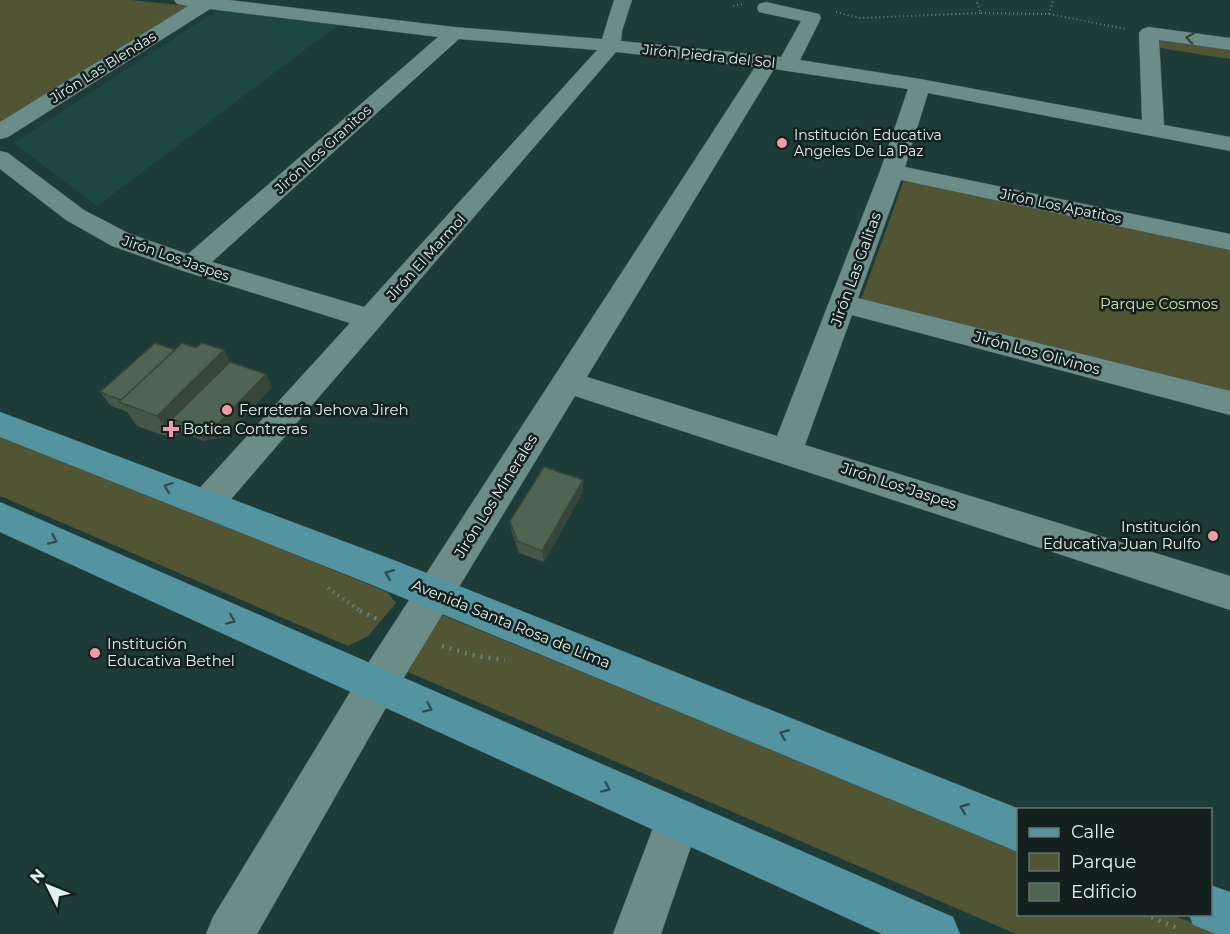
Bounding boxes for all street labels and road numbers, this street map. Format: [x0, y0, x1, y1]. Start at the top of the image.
street label: Jirón Las Blendas [46, 27, 160, 107]
street label: Jirón Piedra del Sol [641, 40, 776, 72]
street label: Jirón Los Granitos [270, 101, 375, 198]
street label: Jirón Los Apatitos [998, 184, 1123, 228]
street label: Jirón Las Galitas [826, 209, 885, 329]
street label: Jirón El Marmol [382, 210, 469, 304]
street label: Jirón Los Jaspes [119, 231, 232, 285]
street label: Jirón Los Olivinos [971, 326, 1102, 379]
street label: Jirón Los Minerales [449, 430, 541, 562]
street label: Jirón Los Jaspes [838, 458, 959, 513]
street label: Avenida Santa Rosa de Lima [409, 575, 613, 672]

